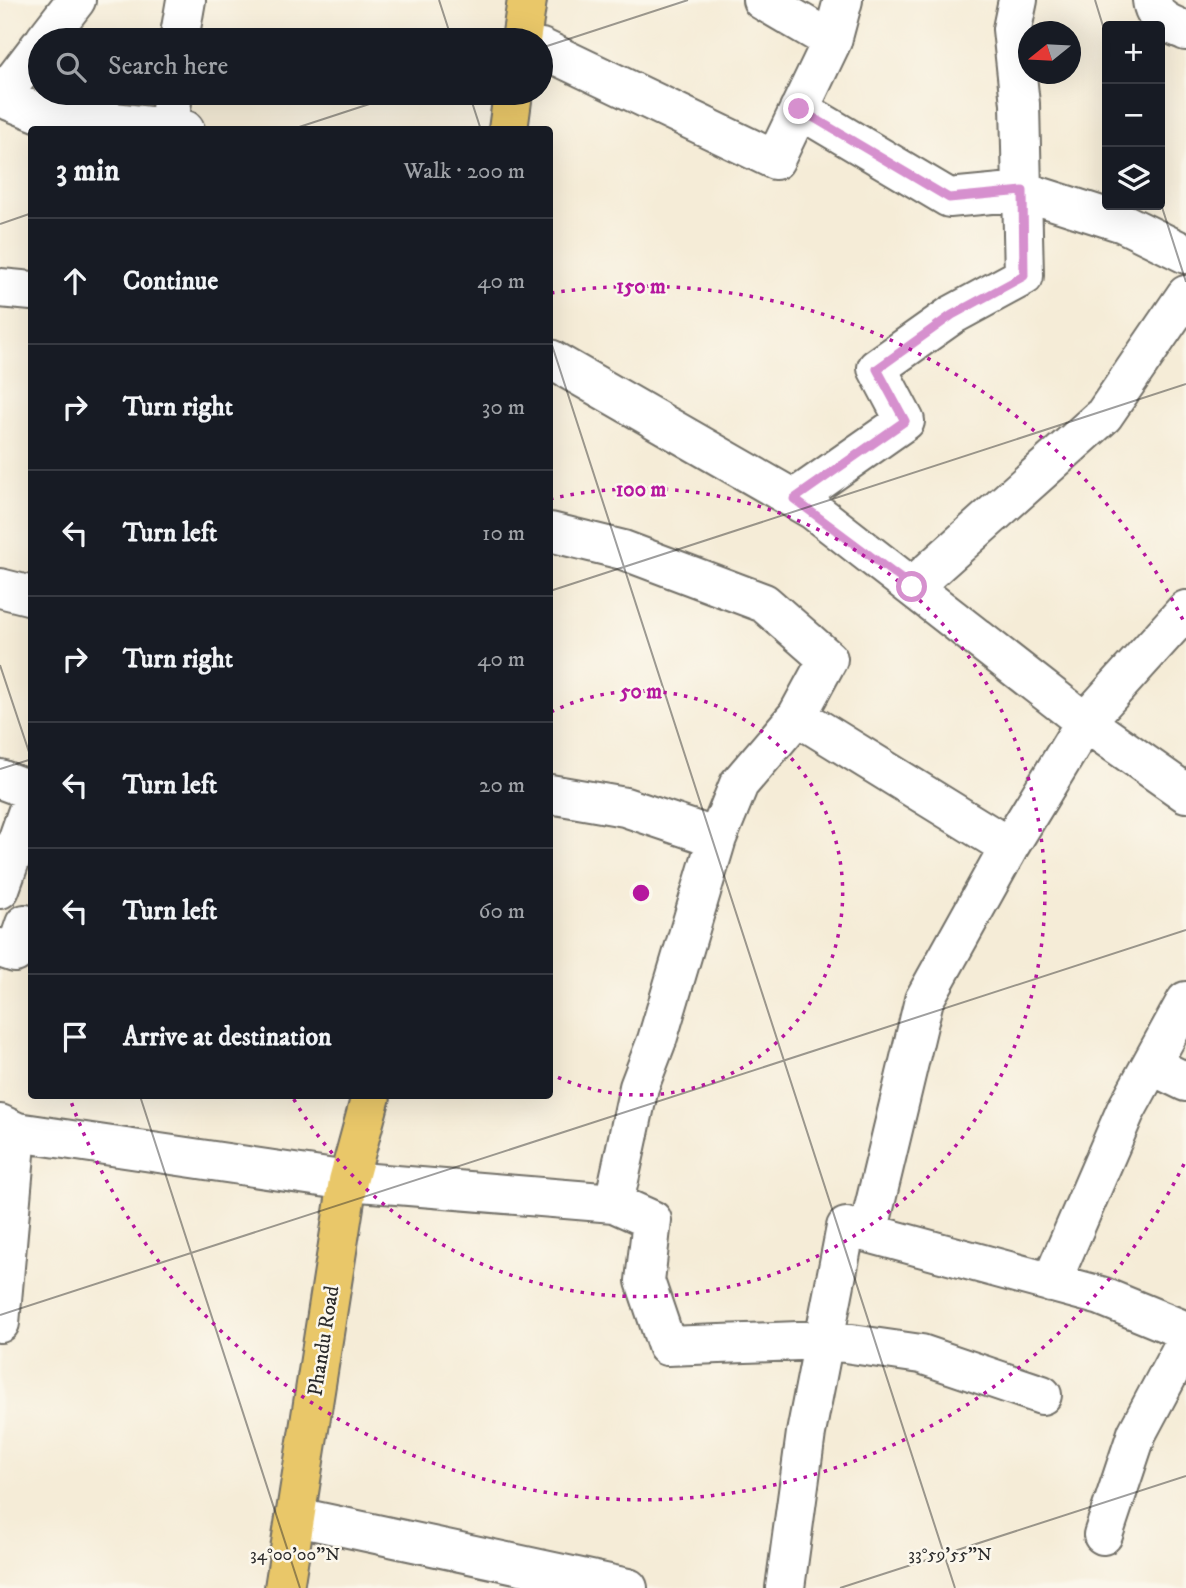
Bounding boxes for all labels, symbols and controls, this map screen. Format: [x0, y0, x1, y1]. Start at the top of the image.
north arrow [1018, 21, 1081, 84]
map controls [1102, 21, 1165, 210]
button: + [1102, 21, 1165, 84]
search box [28, 28, 553, 105]
icon: search [52, 48, 90, 86]
text: Search here [108, 50, 228, 83]
button: − [1102, 84, 1165, 147]
route end [783, 93, 814, 124]
button: layers [1102, 147, 1165, 210]
text: 3 min [56, 153, 120, 190]
text: Walk · 200 m [404, 157, 525, 186]
icon: ahead [56, 262, 94, 300]
text: Continue [123, 265, 218, 298]
text: 40 m [477, 267, 525, 296]
text: 150 m [616, 274, 666, 300]
icon: right [56, 388, 94, 426]
text: Turn right [123, 391, 233, 424]
text: 30 m [482, 393, 525, 422]
text: 100 m [616, 477, 666, 503]
icon: left [56, 514, 94, 552]
text: Turn left [123, 517, 217, 550]
text: 10 m [482, 519, 525, 548]
route start [896, 571, 927, 602]
icon: right [56, 640, 94, 678]
text: Turn right [123, 643, 233, 676]
text: 40 m [477, 645, 525, 674]
text: 50 m [619, 679, 662, 705]
icon: left [56, 766, 94, 804]
text: Turn left [123, 769, 217, 802]
text: 20 m [479, 771, 525, 800]
centre of rings [629, 881, 653, 905]
icon: left [56, 892, 94, 930]
text: Turn left [123, 895, 217, 928]
text: 60 m [478, 897, 525, 926]
icon: arrive [56, 1018, 94, 1056]
text: Arrive at destination [123, 1021, 332, 1054]
street label: Phandu Road [302, 1283, 346, 1398]
text: 34°00'00"N [250, 1544, 340, 1566]
text: 33°59'55"N [908, 1544, 992, 1566]

